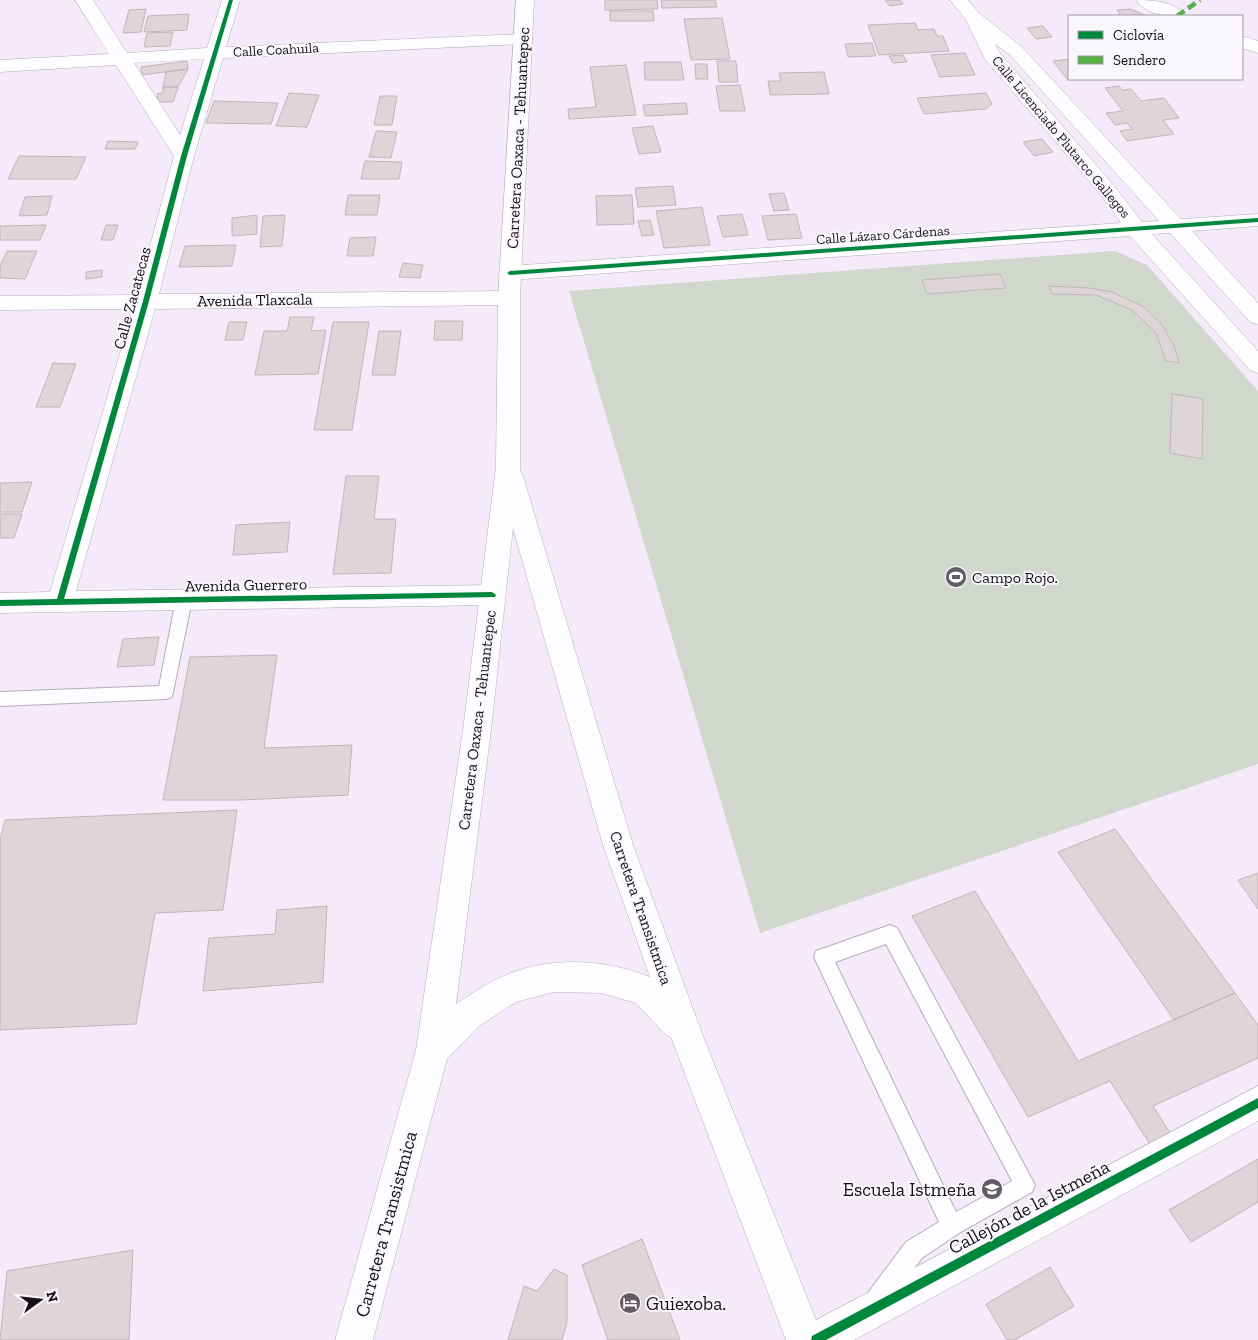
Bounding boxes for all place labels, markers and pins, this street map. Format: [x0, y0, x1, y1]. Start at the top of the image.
sports icon: Campo Rojo. [944, 565, 968, 589]
place label: Campo Rojo. [972, 568, 1058, 587]
school or university icon: Escuela Istmeña [980, 1177, 1004, 1201]
place label: Escuela Istmeña [843, 1178, 976, 1201]
hotel icon: Guiexoba. [618, 1291, 642, 1315]
place label: Guiexoba. [646, 1292, 726, 1315]

